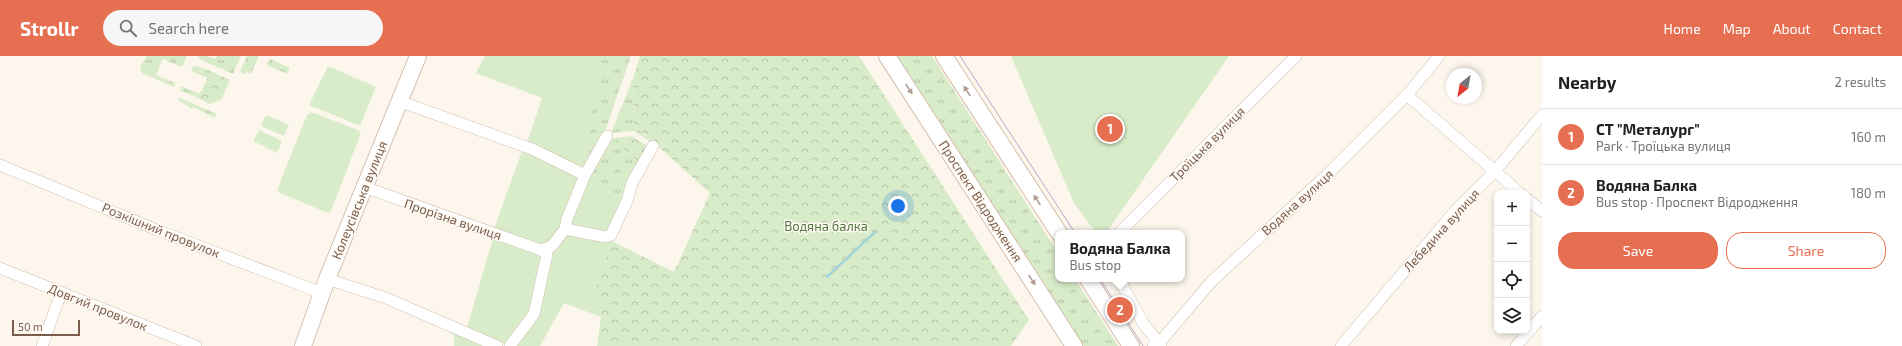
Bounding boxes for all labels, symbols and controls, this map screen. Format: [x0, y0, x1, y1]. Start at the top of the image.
search box [103, 10, 383, 46]
text: Strollr [20, 17, 79, 40]
icon: search [117, 17, 139, 39]
text: Search here [149, 19, 229, 37]
text: Home [1664, 20, 1701, 37]
text: Map [1723, 20, 1751, 37]
text: About [1773, 20, 1811, 37]
text: Contact [1833, 20, 1882, 37]
north arrow [1446, 68, 1482, 104]
text: Nearby [1558, 72, 1616, 92]
text: 2 results [1834, 74, 1886, 90]
one-way arrow [905, 83, 912, 95]
one-way arrow [963, 86, 971, 96]
street label: Троїцька вулиця [1166, 103, 1248, 185]
pin: 1 [1097, 114, 1123, 144]
text: СТ "Металург" [1596, 120, 1700, 138]
text: 1 [1568, 129, 1574, 145]
text: 160 m [1851, 129, 1886, 145]
street label: Проспект Відродження [936, 137, 1026, 265]
street label: Колеусівська вулиця [328, 138, 390, 262]
text: Park · Троїцька вулиця [1596, 138, 1731, 154]
street label: Водяна вулиця [1258, 166, 1336, 238]
text: Водяна Балка [1596, 176, 1697, 194]
street label: Лебедина вулиця [1400, 185, 1482, 275]
text: 2 [1567, 185, 1575, 201]
text: 180 m [1851, 185, 1886, 201]
map controls [1494, 190, 1530, 334]
button: + [1494, 190, 1530, 226]
one-way arrow [1034, 194, 1041, 206]
text: Bus stop · Проспект Відродження [1596, 194, 1798, 210]
street label: Прорізна вулиця [402, 195, 504, 243]
your location [888, 196, 908, 216]
street label: Розкішний провулок [100, 199, 222, 261]
park label: Водяна балка [784, 218, 868, 234]
button: − [1494, 226, 1530, 262]
popup [1055, 230, 1185, 282]
button: Save [1558, 232, 1718, 269]
button: Share [1726, 232, 1886, 269]
text: Водяна Балка [1069, 239, 1171, 257]
text: Bus stop [1069, 257, 1121, 273]
button: locate [1494, 262, 1530, 298]
one-way arrow [1028, 275, 1036, 285]
street label: Довгий провулок [46, 280, 150, 334]
pin: 2 [1107, 295, 1133, 325]
button: layers [1494, 298, 1530, 334]
scale bar [12, 318, 80, 337]
text: 50 m [18, 320, 43, 333]

